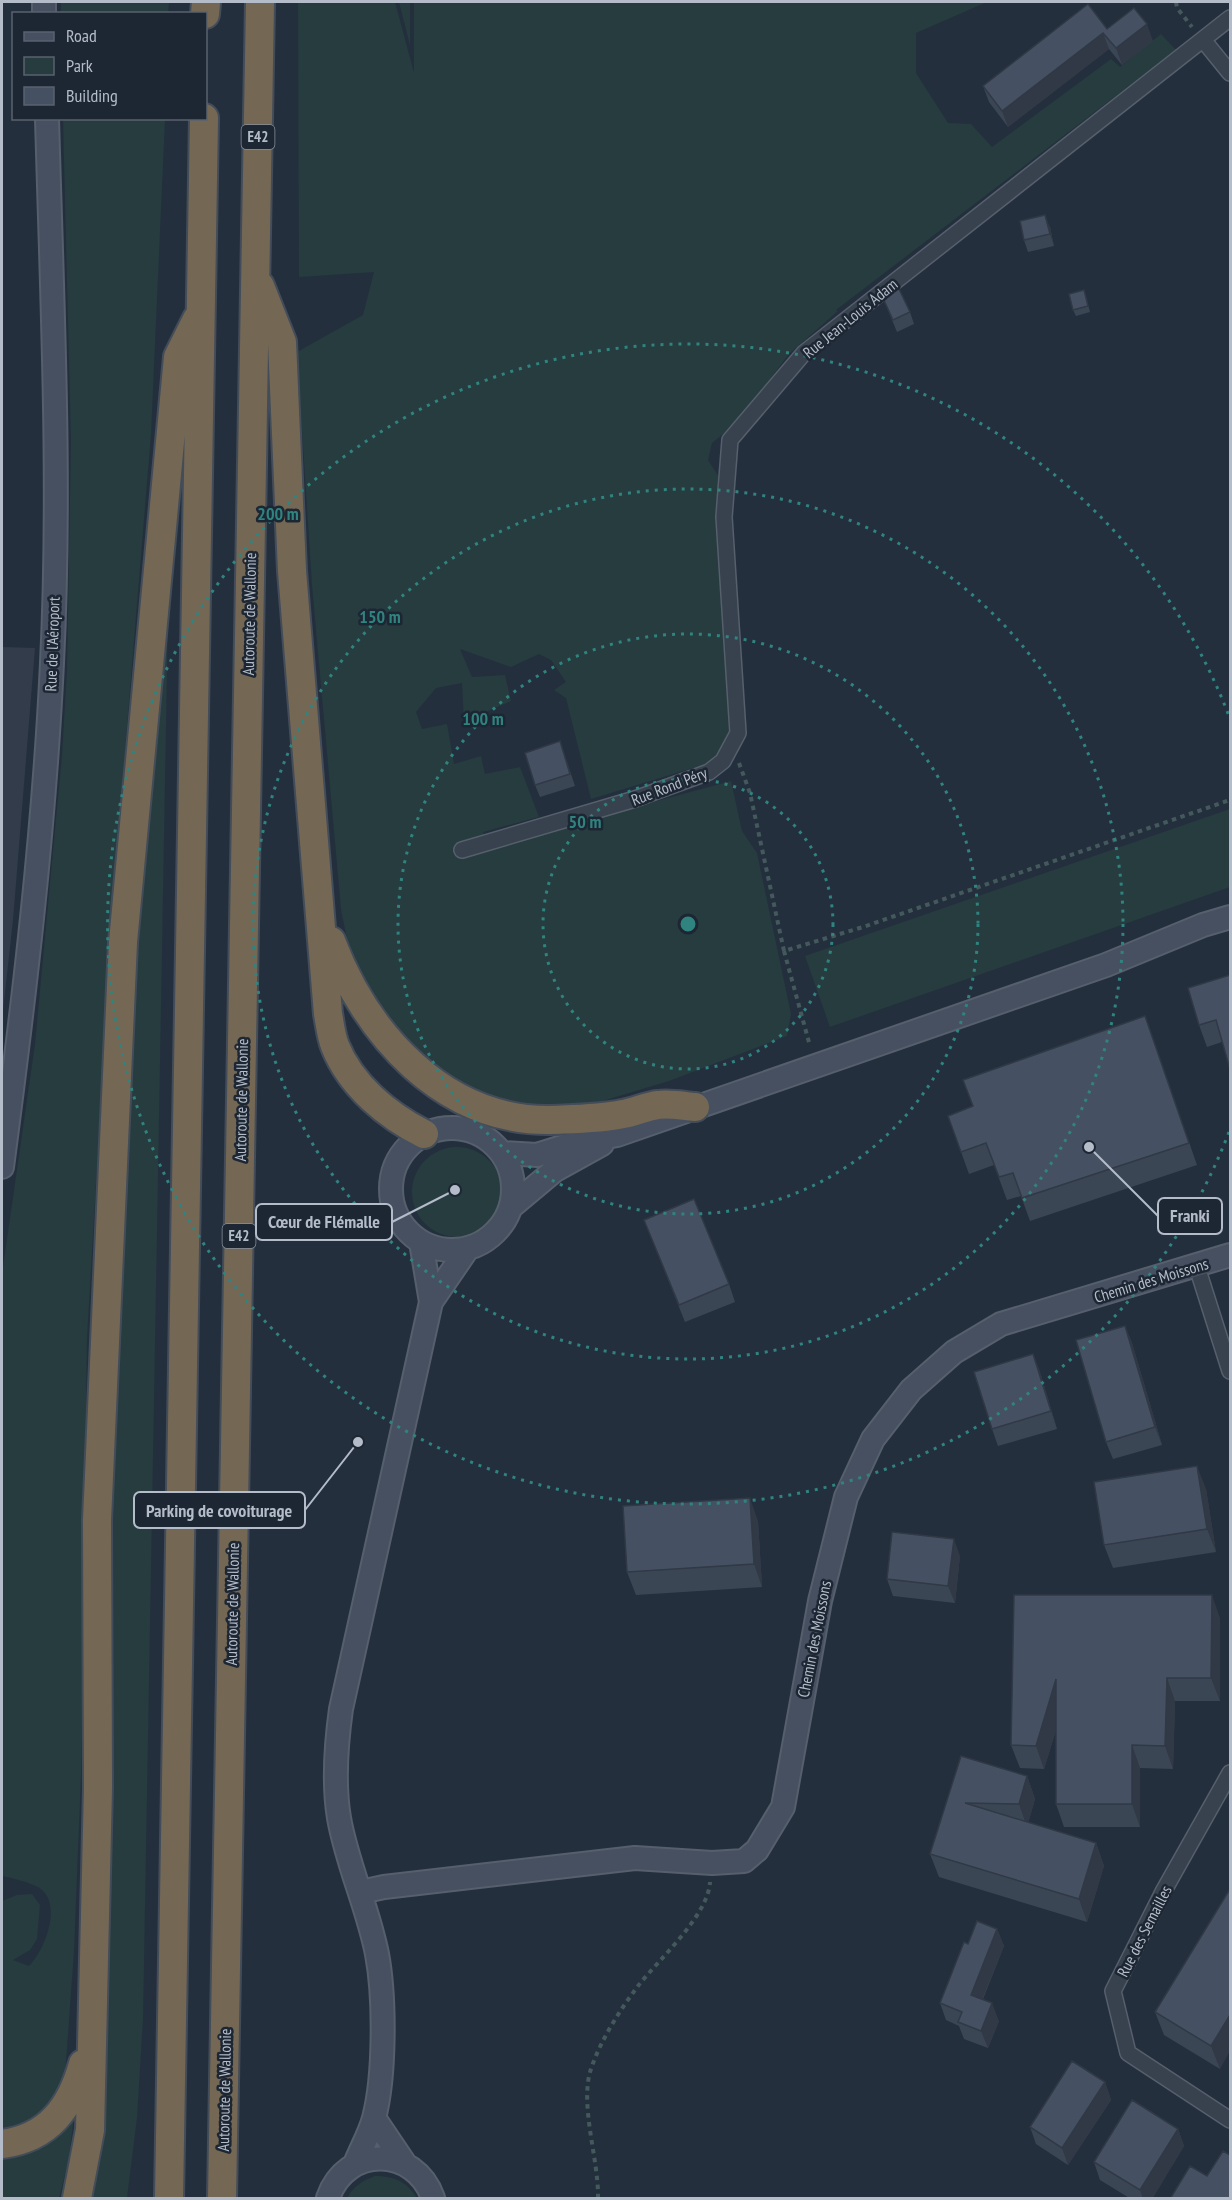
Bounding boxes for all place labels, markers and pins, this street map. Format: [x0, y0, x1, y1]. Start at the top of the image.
centre of rings [678, 914, 698, 934]
callout: Franki [1158, 1198, 1222, 1234]
callout: Cœur de Flémalle [256, 1204, 392, 1240]
callout: Parking de covoiturage [134, 1492, 305, 1528]

